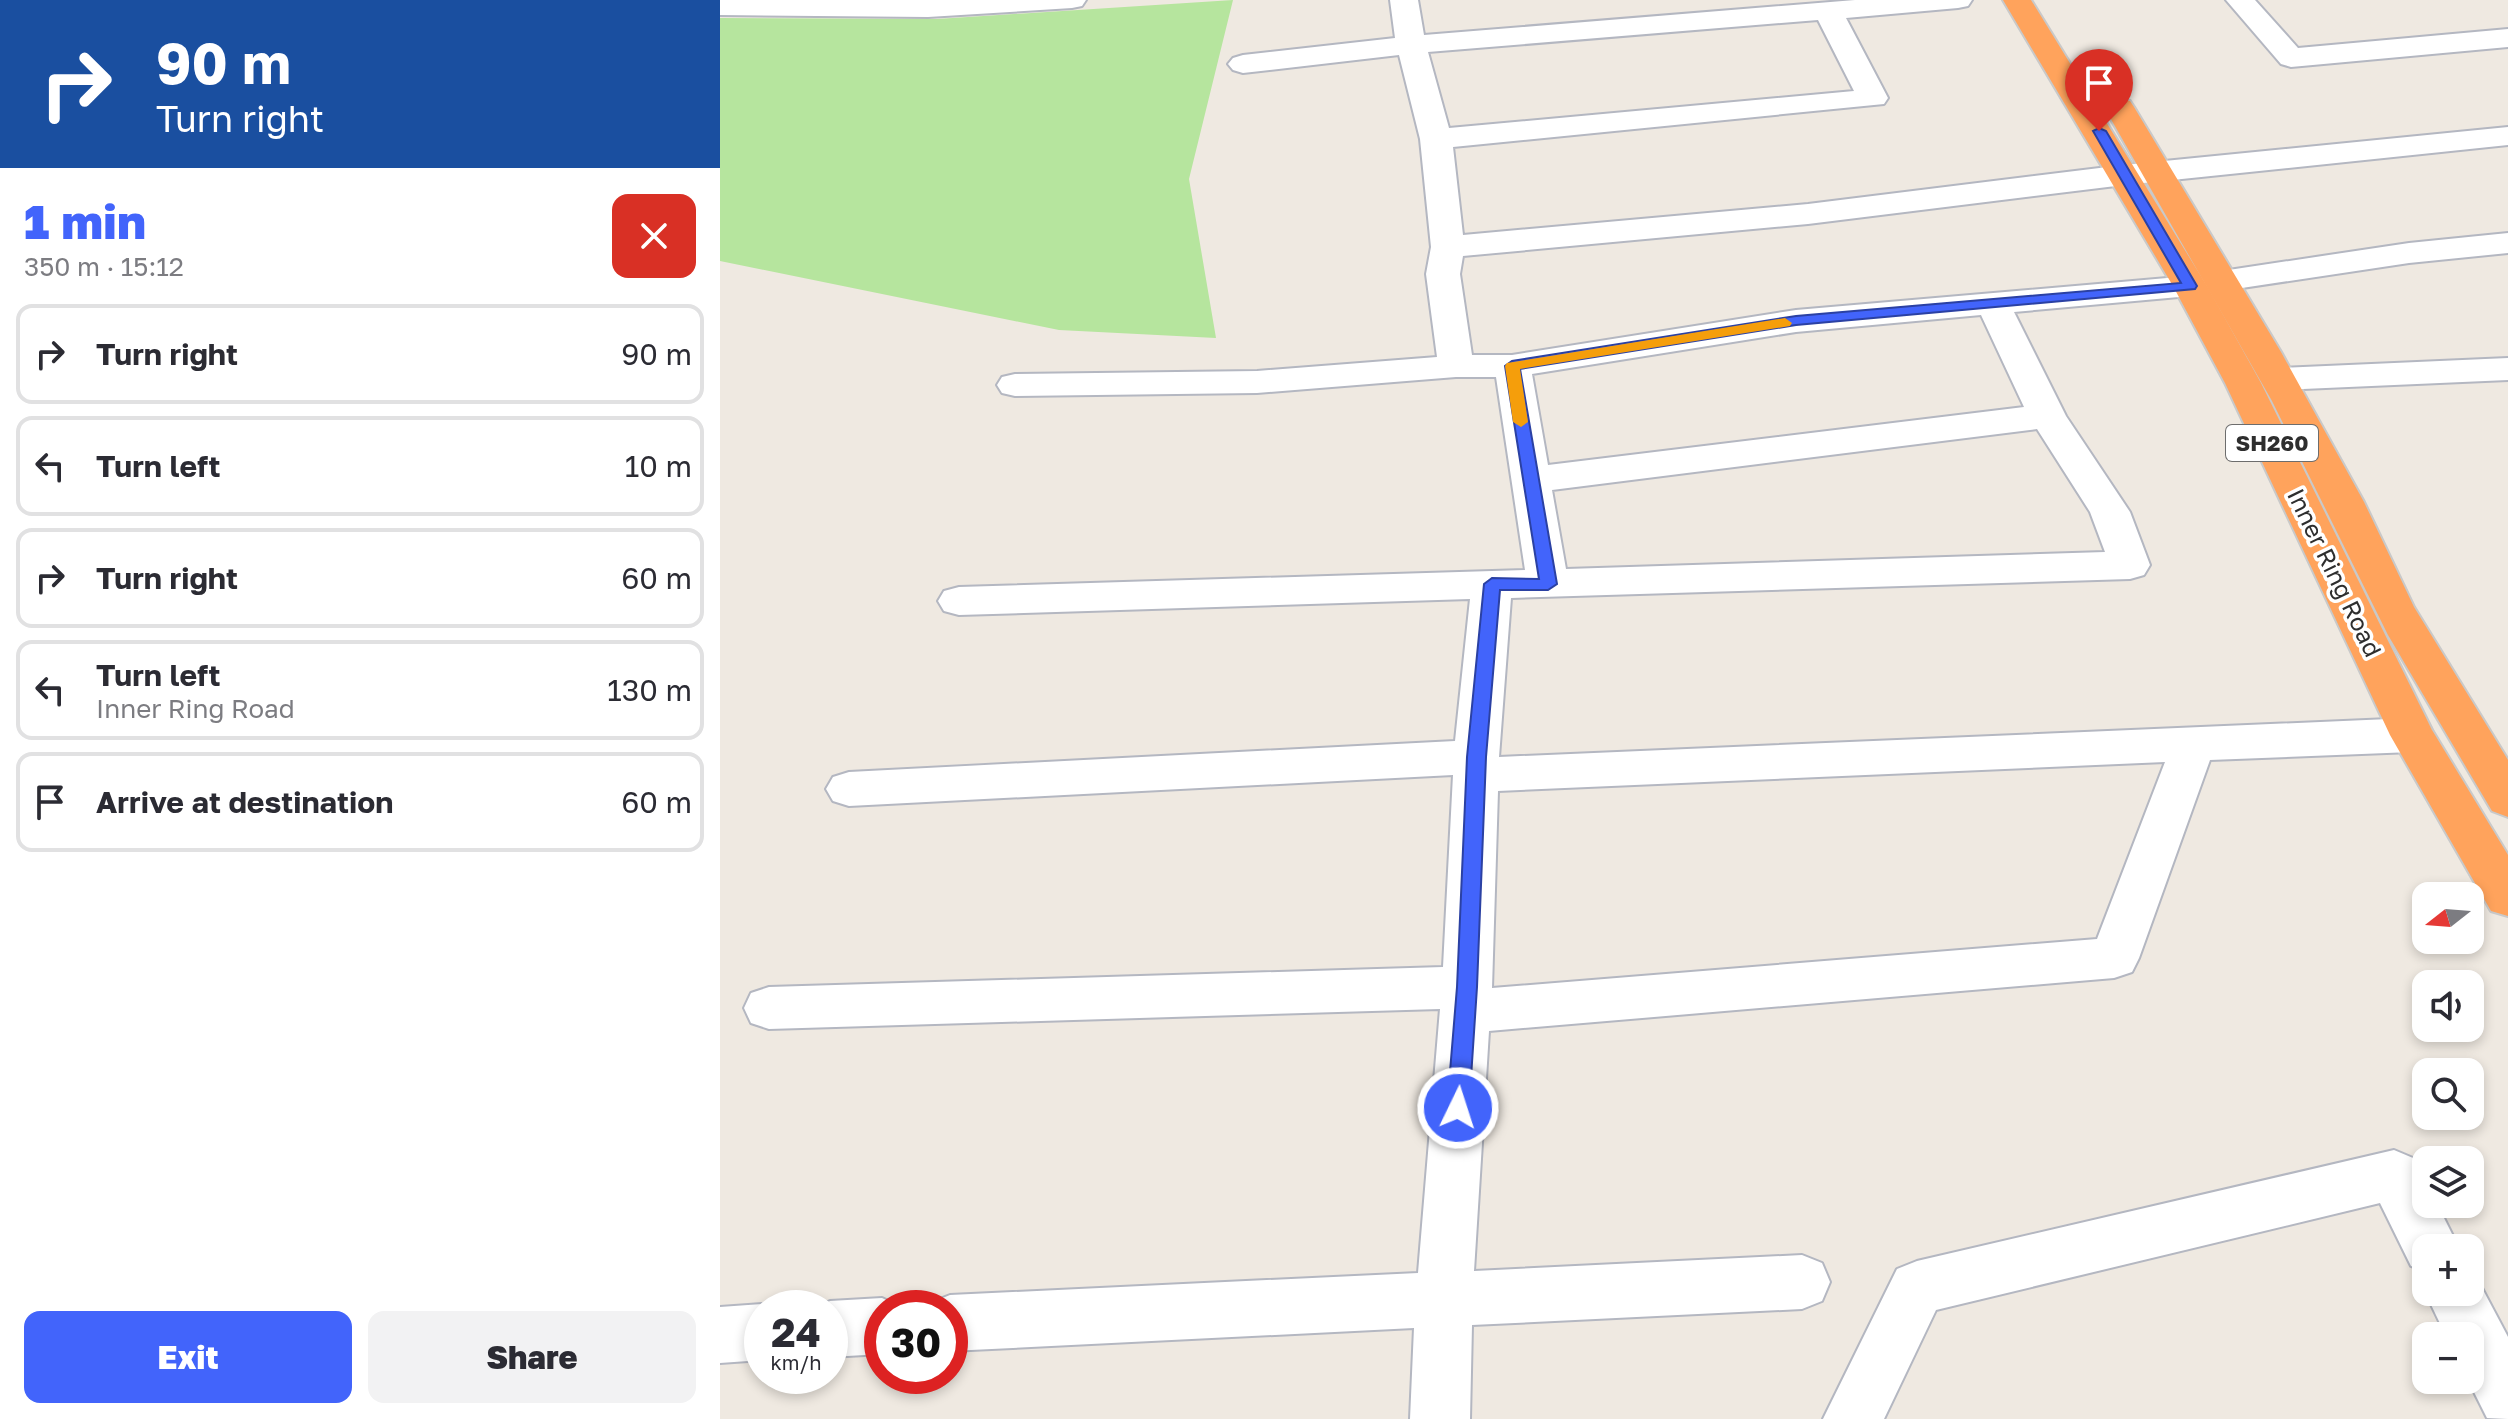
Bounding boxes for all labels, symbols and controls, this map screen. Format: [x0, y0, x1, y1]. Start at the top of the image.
text: 90 m [156, 29, 291, 96]
icon: right [24, 32, 128, 136]
pin [2065, 49, 2133, 131]
icon: arrive [2077, 61, 2121, 105]
text: Turn right [156, 97, 324, 140]
text: 1 min [24, 192, 146, 250]
button: close [612, 194, 696, 278]
text: 350 m · 15:12 [24, 251, 184, 282]
icon: right [28, 332, 72, 376]
text: Turn right [96, 336, 238, 372]
text: 90 m [621, 336, 692, 372]
road number: SH260 [2226, 425, 2318, 461]
icon: left [28, 444, 72, 488]
text: Turn left [96, 448, 221, 484]
text: 10 m [625, 448, 692, 484]
street label: Inner Ring Road [2282, 484, 2389, 661]
icon: right [28, 556, 72, 600]
text: Turn right [96, 560, 238, 596]
text: 60 m [621, 560, 692, 596]
text: Turn left [96, 657, 221, 693]
icon: left [28, 668, 72, 712]
text: 130 m [607, 672, 692, 708]
text: Inner Ring Road [96, 693, 295, 724]
icon: arrive [28, 780, 72, 824]
text: Arrive at destination [96, 784, 393, 820]
text: 60 m [621, 784, 692, 820]
north arrow [2412, 882, 2484, 954]
map controls [2412, 882, 2484, 1394]
button: sound [2412, 970, 2484, 1042]
button: search [2412, 1058, 2484, 1130]
position arrow [1416, 1066, 1500, 1150]
button: layers [2412, 1146, 2484, 1218]
button: + [2412, 1234, 2484, 1306]
speed limit sign: 30 [864, 1290, 968, 1394]
text: 24 [771, 1308, 821, 1356]
button: Exit [24, 1311, 352, 1403]
button: Share [368, 1311, 696, 1403]
button: − [2412, 1322, 2484, 1394]
text: km/h [771, 1350, 821, 1374]

